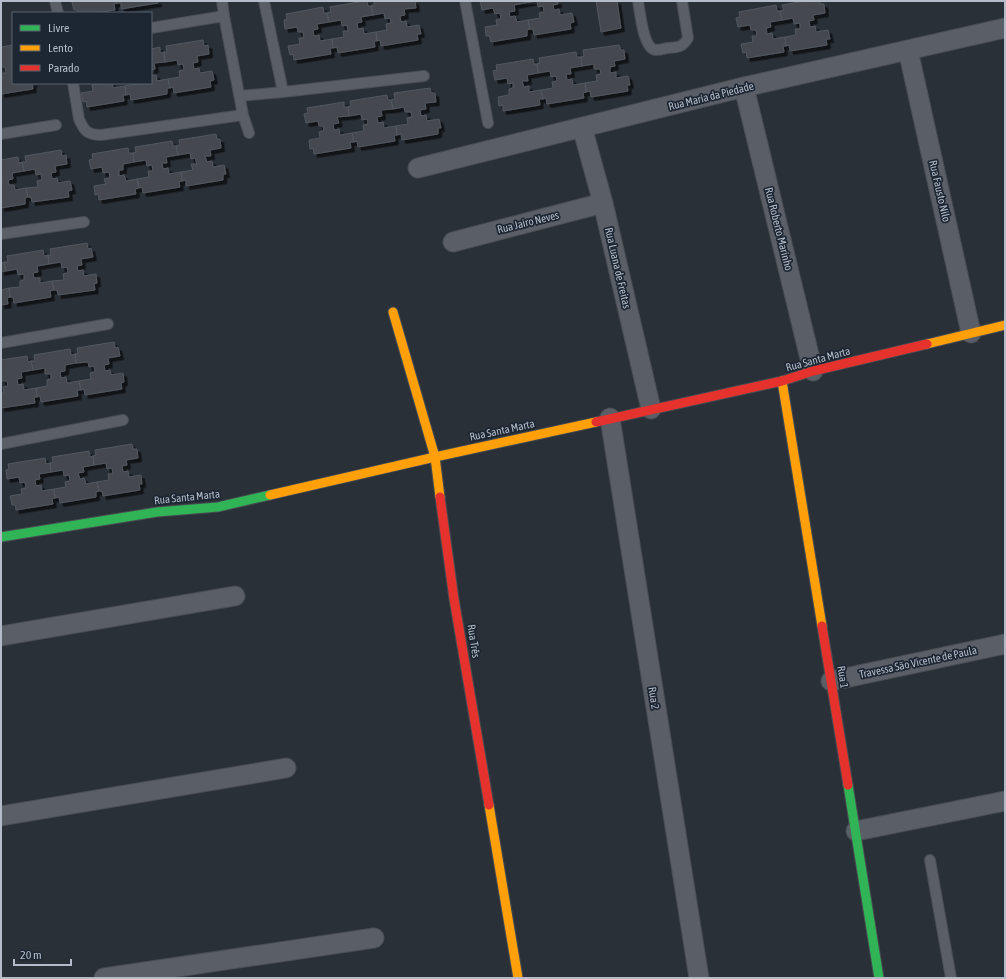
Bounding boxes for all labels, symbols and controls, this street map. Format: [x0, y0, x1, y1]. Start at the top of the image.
legend [12, 12, 152, 84]
text: Livre [48, 21, 69, 35]
text: Lento [48, 41, 73, 55]
text: Parado [48, 61, 80, 75]
street label: Rua Maria da Piedade [667, 80, 755, 112]
street label: Rua Fausto Nilo [927, 159, 953, 223]
street label: Rua Roberto Marinho [763, 186, 795, 272]
street label: Rua Jairo Neves [496, 209, 560, 235]
street label: Rua Luana de Freitas [603, 226, 633, 310]
street label: Rua Santa Marta [784, 345, 852, 373]
street label: Rua Santa Marta [468, 417, 536, 443]
street label: Rua Santa Marta [153, 488, 221, 506]
street label: Rua Três [465, 623, 483, 659]
street label: Travessa São Vicente de Paula [858, 644, 978, 680]
street label: Rua 1 [835, 665, 851, 689]
street label: Rua 2 [646, 686, 662, 710]
scale bar [14, 941, 71, 967]
text: 20 m [20, 948, 42, 962]

